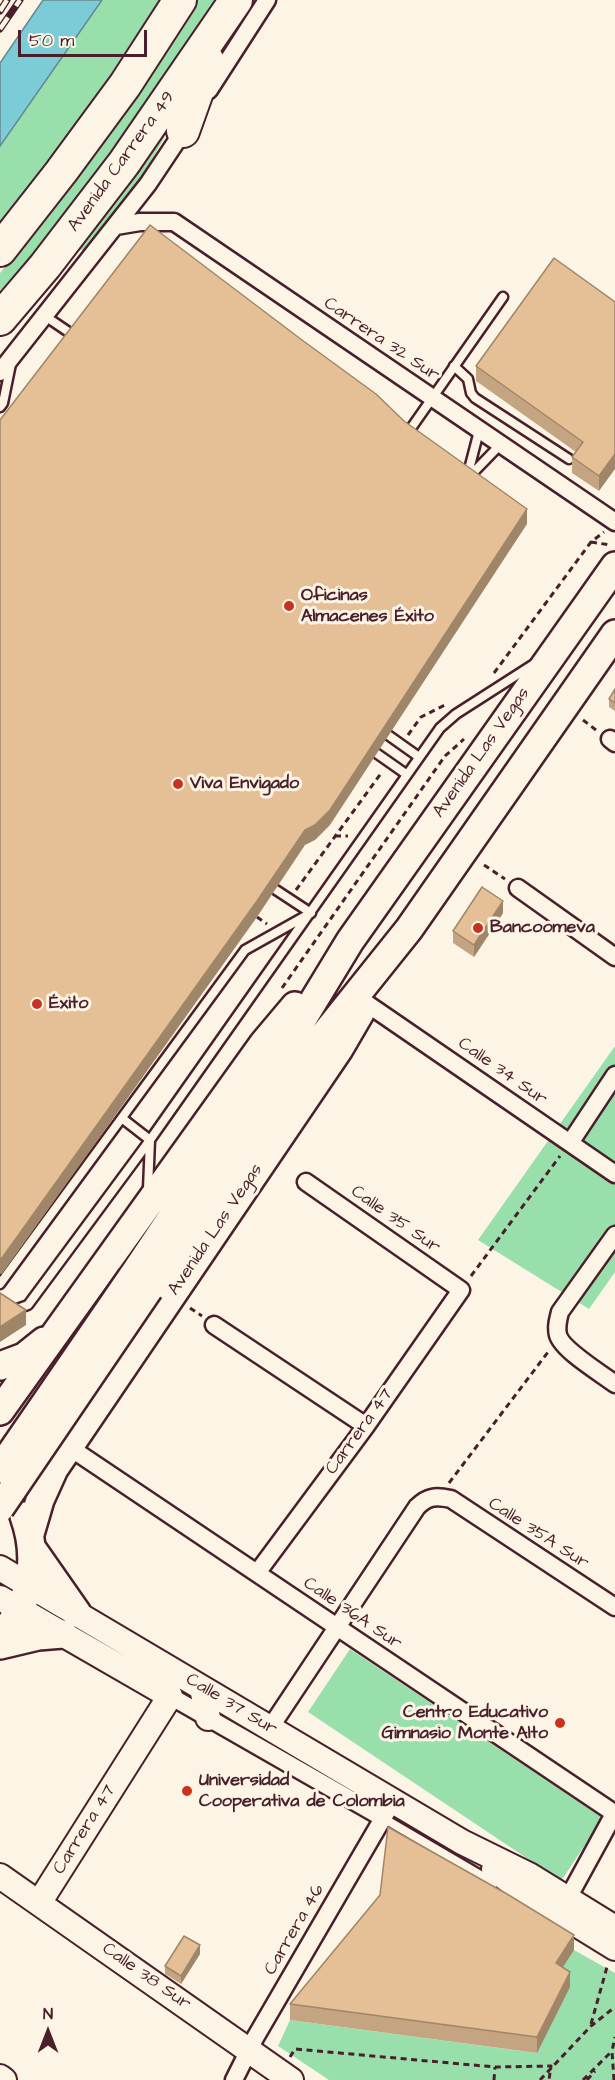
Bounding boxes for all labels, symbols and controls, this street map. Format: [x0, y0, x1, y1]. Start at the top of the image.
scale bar [21, 18, 150, 56]
text: 50 m [29, 28, 74, 53]
street label: Avenida Carrera 49 [64, 88, 180, 236]
street label: Carrera 32 Sur [319, 293, 443, 387]
place label: Oficinas Almacenes Éxito [301, 585, 434, 628]
marker: Oficinas Almacenes Éxito [282, 599, 296, 613]
street label: Avenida Las Vegas [429, 684, 535, 822]
place label: Viva Envigado [190, 773, 299, 795]
marker: Viva Envigado [171, 777, 185, 791]
place label: Bancoomeva [490, 917, 595, 939]
marker: Bancoomeva [471, 921, 485, 935]
place label: Éxito [49, 993, 88, 1015]
marker: Éxito [30, 997, 44, 1011]
street label: Calle 34 Sur [453, 1033, 551, 1111]
street label: Avenida Las Vegas [164, 1160, 268, 1300]
street label: Calle 35 Sur [346, 1181, 444, 1259]
street label: Carrera 47 [322, 1385, 398, 1479]
street label: Calle 35A Sur [484, 1493, 592, 1575]
street label: Calle 36A Sur [299, 1573, 405, 1655]
street label: Calle 37 Sur [181, 1669, 281, 1741]
place label: Centro Educativo Gimnasio Monte Alto [382, 1702, 548, 1744]
marker: Centro Educativo Gimnasio Monte Alto [553, 1716, 567, 1730]
place label: Universidad Cooperativa de Colombia [199, 1770, 405, 1812]
street label: Carrera 47 [49, 1781, 121, 1879]
marker: Universidad Cooperativa de Colombia [180, 1784, 194, 1798]
street label: Carrera 46 [260, 1881, 330, 1979]
street label: Calle 38 Sur [98, 1939, 194, 2015]
north arrow [18, 2002, 78, 2062]
text: N [43, 2003, 53, 2025]

